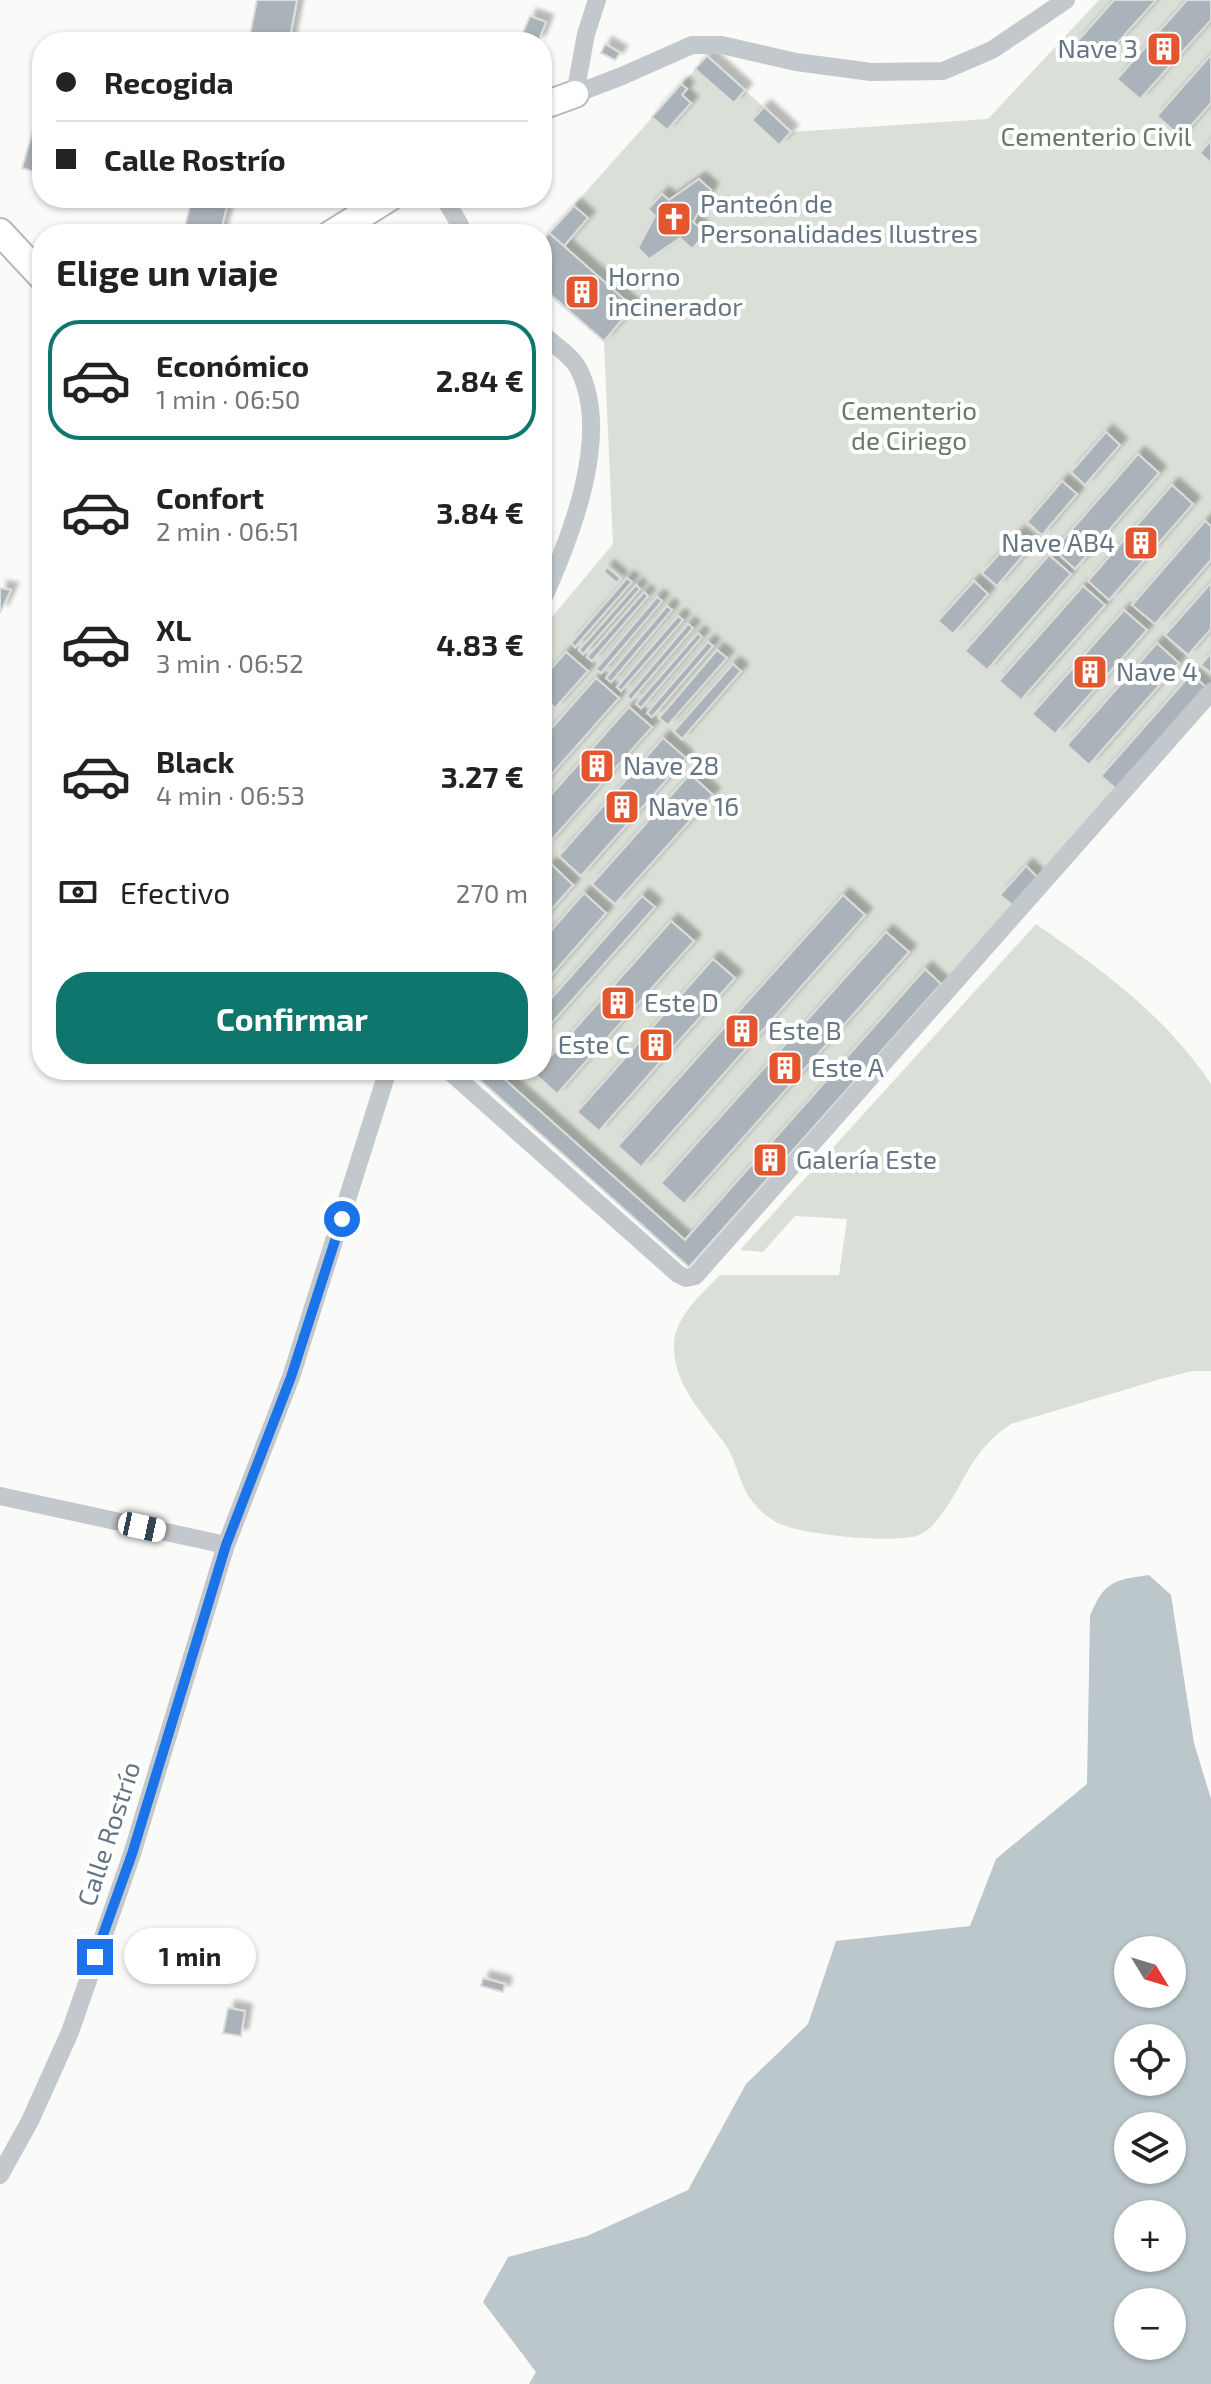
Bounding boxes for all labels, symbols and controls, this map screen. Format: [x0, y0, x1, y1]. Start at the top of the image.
building icon: Nave 3 [1145, 30, 1183, 68]
place label: Nave 3 [1058, 32, 1138, 63]
text: Recogida [104, 64, 234, 100]
park label: Cementerio Civil [1000, 120, 1192, 151]
text: Calle Rostrío [104, 141, 286, 177]
place label: Panteón de Personalidades Ilustres [700, 187, 978, 248]
church icon: Panteón de Personalidades Ilustres [655, 200, 693, 238]
text: Elige un viaje [56, 250, 278, 293]
place label: Horno incinerador [608, 260, 743, 321]
building icon: Horno incinerador [563, 273, 601, 311]
icon: car [60, 344, 132, 416]
text: Económico [156, 347, 309, 383]
text: 2.84 € [436, 362, 524, 398]
text: 1 min · 06:50 [156, 383, 301, 414]
park label: Cementerio de Ciriego [841, 394, 977, 455]
icon: car [60, 476, 132, 548]
text: Confort [156, 479, 264, 515]
text: 3.84 € [436, 494, 524, 530]
text: 2 min · 06:51 [156, 515, 299, 546]
building icon: Nave AB4 [1122, 524, 1160, 562]
place label: Nave AB4 [1001, 526, 1115, 557]
icon: car [60, 608, 132, 680]
text: XL [156, 611, 191, 647]
text: 4.83 € [436, 626, 524, 662]
text: 3 min · 06:52 [156, 647, 304, 678]
building icon: Nave 4 [1071, 653, 1109, 691]
place label: Nave 4 [1116, 655, 1198, 686]
icon: car [60, 740, 132, 812]
text: Black [156, 743, 234, 779]
building icon: Nave 28 [578, 747, 616, 785]
place label: Nave 28 [623, 749, 719, 780]
text: 3.27 € [441, 758, 524, 794]
text: 4 min · 06:53 [156, 779, 305, 810]
building icon: Nave 16 [603, 788, 641, 826]
place label: Nave 16 [648, 790, 739, 821]
icon: cash [56, 870, 100, 914]
text: Efectivo [120, 874, 230, 910]
text: 270 m [456, 877, 528, 908]
button: Confirmar [56, 972, 528, 1064]
building icon: Este D [599, 984, 637, 1022]
place label: Este D [644, 986, 719, 1017]
building icon: Este B [723, 1012, 761, 1050]
place label: Este B [768, 1014, 842, 1045]
building icon: Este C [637, 1026, 675, 1064]
place label: Este C [558, 1028, 630, 1059]
building icon: Este A [766, 1049, 804, 1087]
place label: Este A [811, 1051, 884, 1082]
building icon: Galería Este [751, 1141, 789, 1179]
place label: Galería Este [796, 1143, 937, 1174]
route start [324, 1201, 360, 1237]
car [116, 1510, 168, 1544]
street label: Calle Rostrío [70, 1758, 145, 1910]
callout: 1 min [123, 1929, 255, 1985]
north arrow [1114, 1936, 1186, 2008]
map controls [1114, 1936, 1186, 2360]
route end [77, 1939, 113, 1975]
text: 1 min [159, 1940, 221, 1971]
button: locate [1114, 2024, 1186, 2096]
button: layers [1114, 2112, 1186, 2184]
button: + [1114, 2200, 1186, 2272]
button: − [1114, 2288, 1186, 2360]

